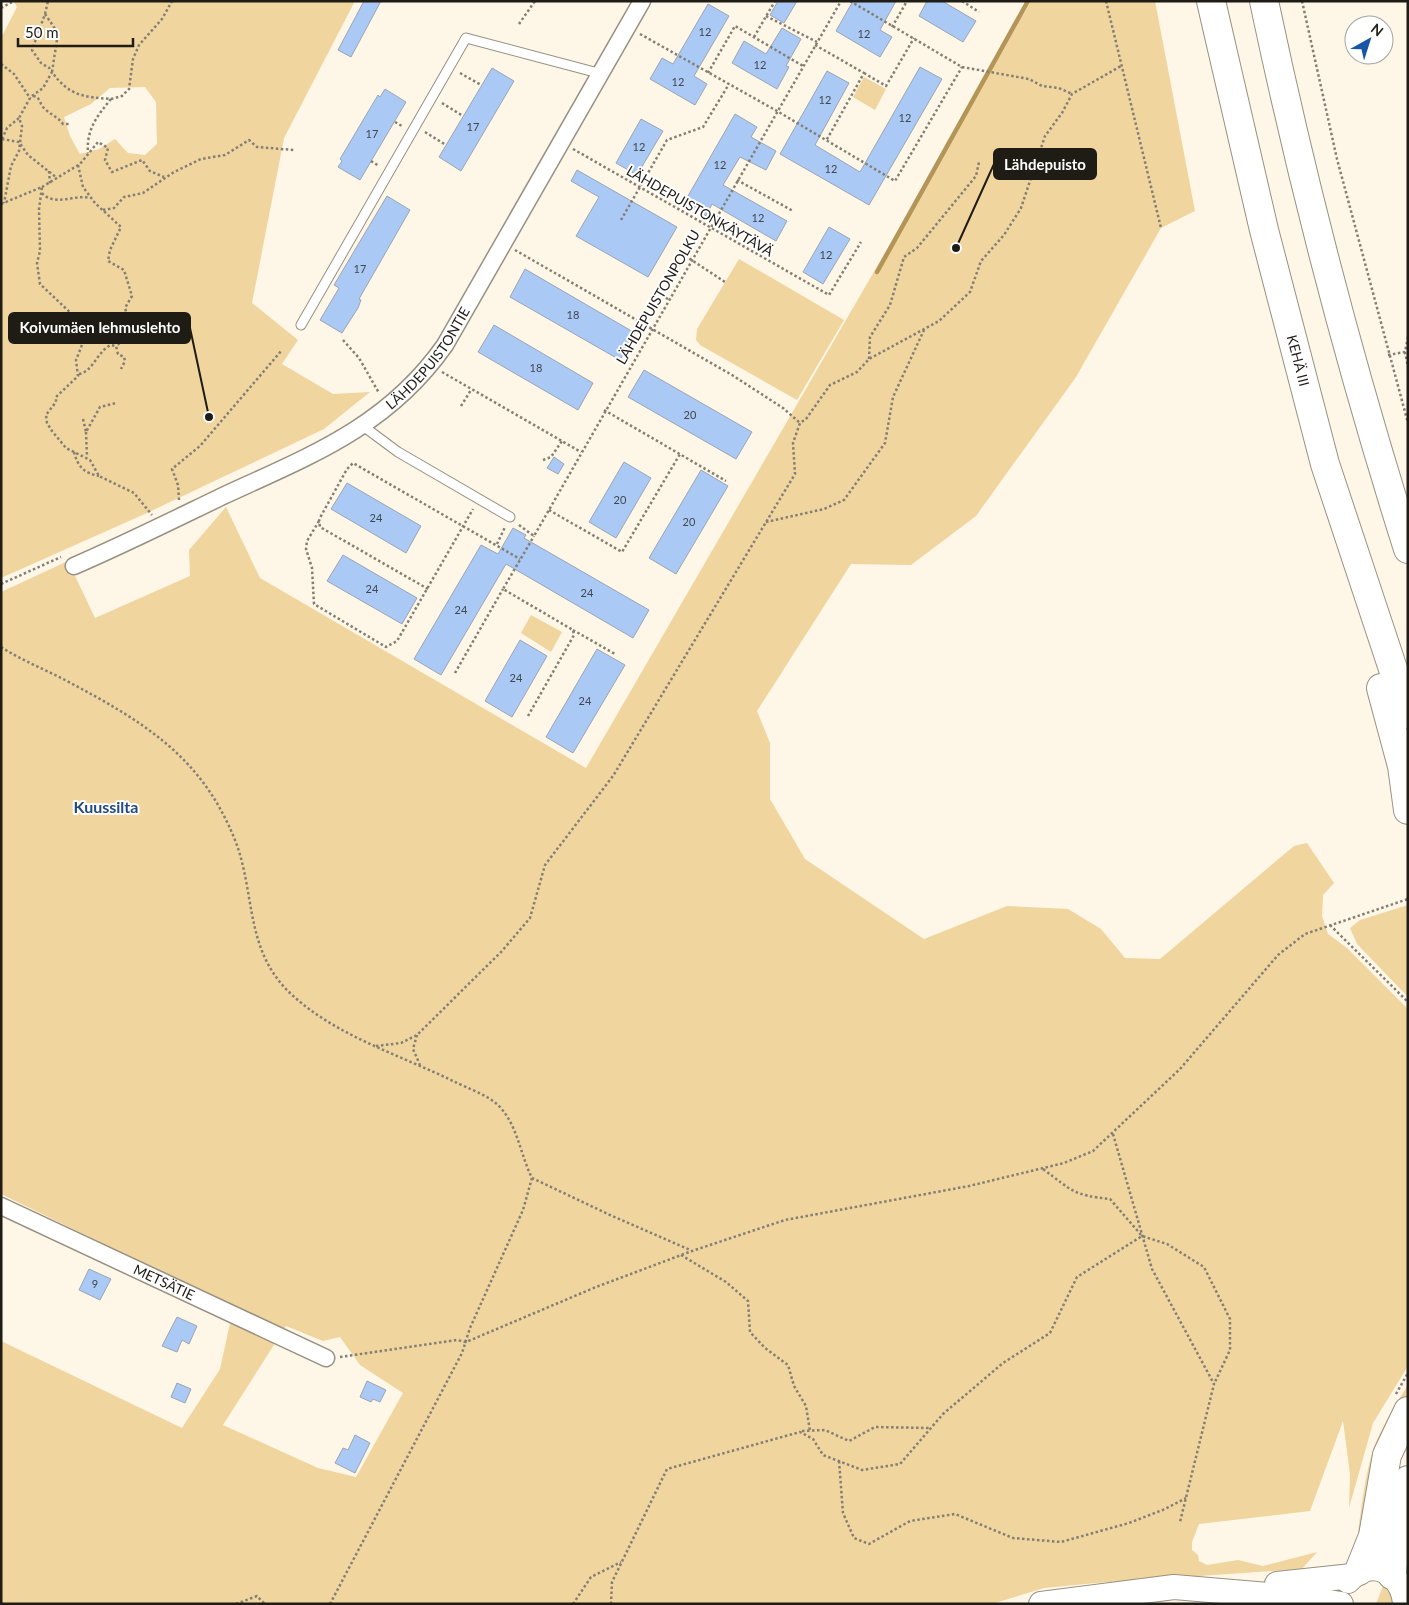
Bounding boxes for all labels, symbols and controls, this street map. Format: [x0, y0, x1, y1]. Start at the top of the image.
scale bar [18, 15, 132, 47]
north arrow [1344, 15, 1394, 65]
text: N [1368, 20, 1387, 40]
text: 50 m [25, 23, 59, 41]
house number: 12 [699, 25, 711, 38]
house number: 12 [858, 27, 870, 40]
house number: 12 [754, 58, 766, 71]
house number: 12 [672, 75, 684, 88]
house number: 12 [819, 93, 831, 106]
house number: 12 [899, 111, 911, 124]
house number: 17 [467, 120, 479, 133]
house number: 17 [366, 127, 378, 140]
house number: 12 [633, 140, 645, 153]
callout: Lähdepuisto [994, 149, 1096, 179]
text: Lähdepuisto [1004, 155, 1086, 173]
house number: 12 [714, 158, 726, 171]
street label: LÄHDEPUISTONKÄYTÄVÄ [624, 162, 777, 260]
house number: 12 [825, 162, 837, 175]
house number: 12 [752, 211, 764, 224]
street label: LÄHDEPUISTONPOLKU [612, 227, 703, 367]
house number: 12 [820, 248, 832, 261]
house number: 17 [354, 262, 366, 275]
street label: LÄHDEPUISTONTIE [382, 304, 473, 413]
house number: 18 [567, 308, 579, 321]
callout: Koivumäen lehmuslehto [9, 313, 190, 343]
text: Koivumäen lehmuslehto [20, 318, 181, 336]
street label: KEHÄ III [1284, 333, 1313, 388]
house number: 18 [530, 361, 542, 374]
house number: 20 [684, 408, 697, 421]
house number: 20 [614, 493, 627, 506]
house number: 24 [370, 511, 383, 524]
house number: 20 [683, 515, 696, 528]
house number: 24 [366, 582, 379, 595]
house number: 24 [581, 586, 594, 599]
house number: 24 [455, 603, 468, 616]
house number: 24 [510, 671, 523, 684]
house number: 24 [579, 694, 592, 707]
district label: Kuussilta [74, 797, 138, 816]
street label: METSÄTIE [131, 1260, 198, 1303]
house number: 9 [92, 1277, 98, 1290]

